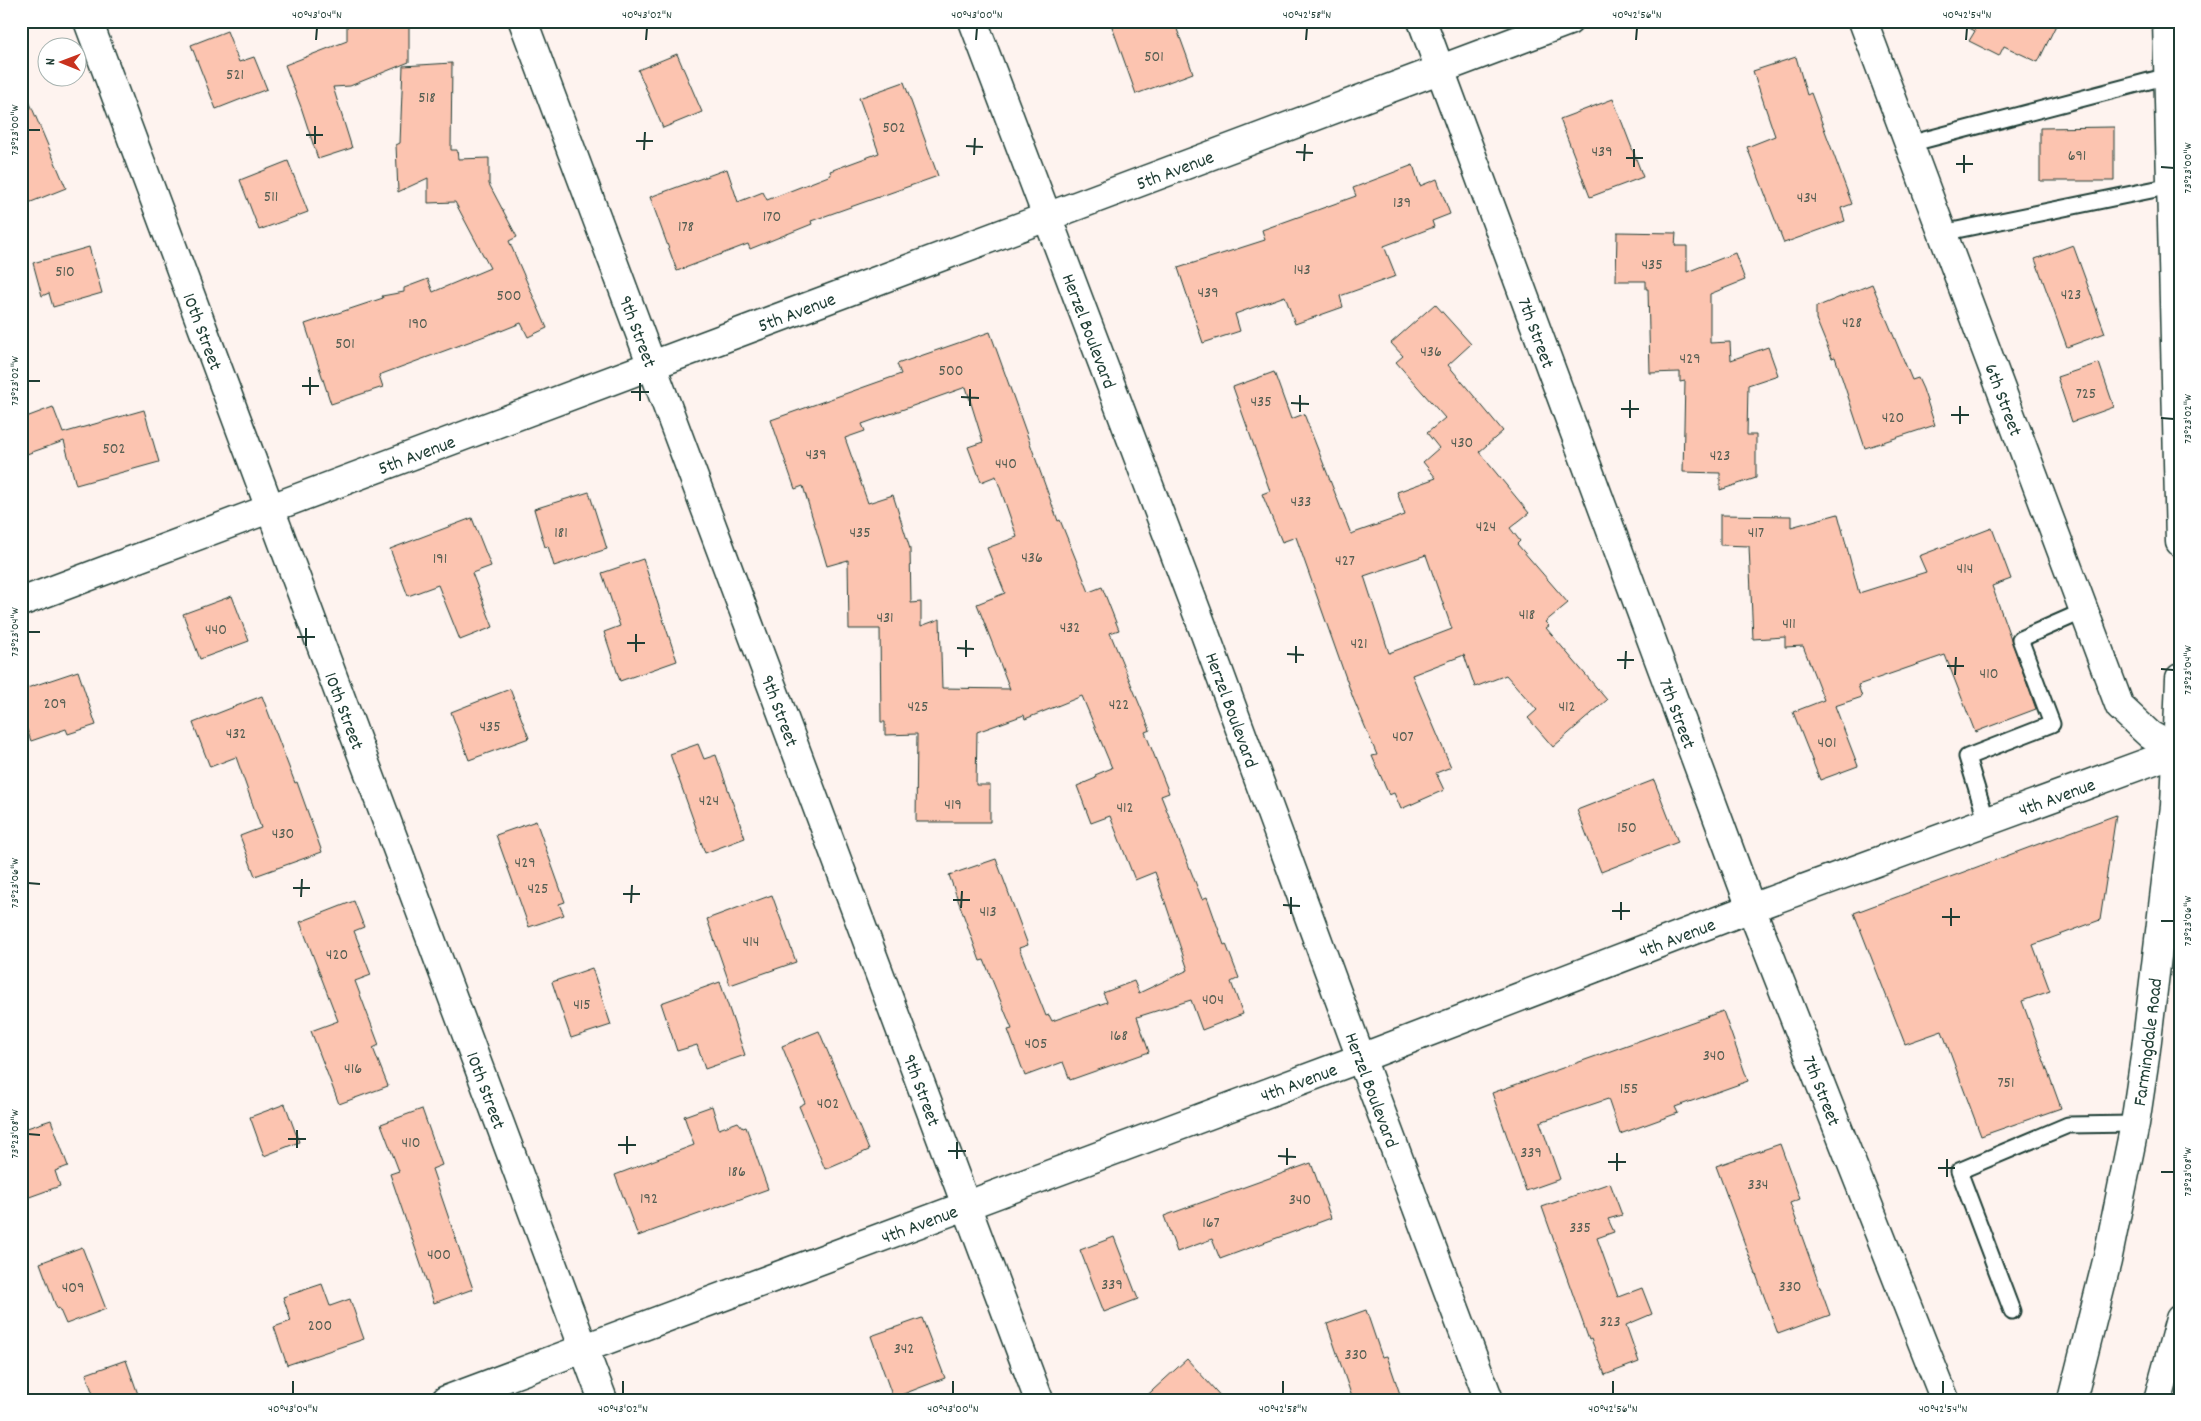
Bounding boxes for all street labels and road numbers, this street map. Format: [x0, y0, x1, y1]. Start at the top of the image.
street label: 5th Avenue [1133, 146, 1218, 199]
street label: Herzel Boulevard [1053, 270, 1121, 393]
street label: 5th Avenue [755, 287, 840, 341]
street label: 10th Street [174, 290, 227, 375]
street label: 9th Street [610, 292, 662, 372]
street label: 7th Street [1509, 294, 1560, 373]
street label: 6th Street [1976, 360, 2027, 441]
street label: 5th Avenue [375, 430, 460, 484]
street label: Herzel Boulevard [1196, 649, 1263, 772]
street label: 10th Street [315, 669, 369, 754]
street label: 9th Street [752, 672, 803, 751]
street label: 7th Street [1650, 675, 1701, 753]
street label: 4th Avenue [2015, 773, 2100, 826]
street label: 4th Avenue [1636, 913, 1720, 967]
street label: Farmingdale Road [2128, 977, 2171, 1108]
street label: Herzel Boulevard [1336, 1029, 1403, 1152]
street label: 10th Street [457, 1049, 511, 1134]
street label: 9th Street [894, 1051, 945, 1131]
street label: 7th Street [1794, 1052, 1846, 1131]
street label: 4th Avenue [1257, 1058, 1342, 1111]
street label: 4th Avenue [878, 1200, 962, 1253]

